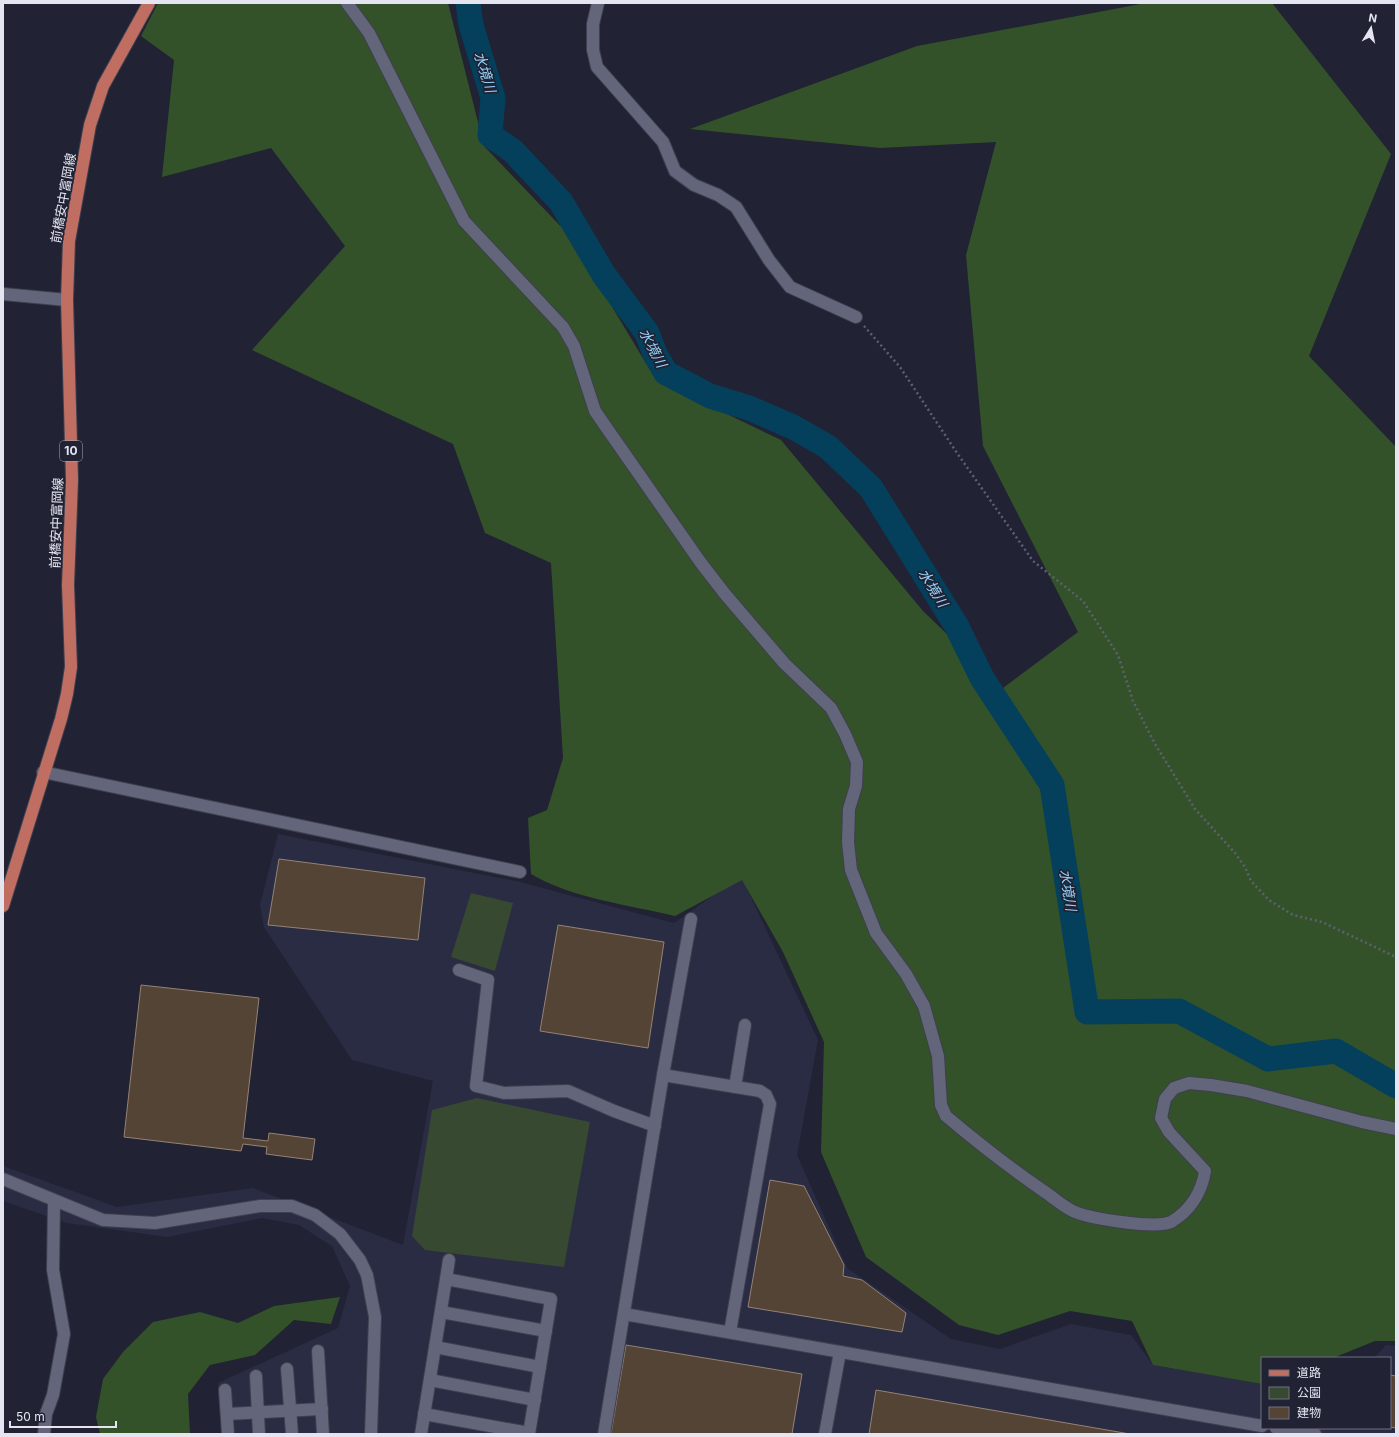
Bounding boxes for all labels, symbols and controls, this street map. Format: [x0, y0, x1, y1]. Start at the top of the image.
north arrow [1351, 8, 1391, 48]
text: N [1367, 11, 1378, 26]
water label: 水境川 [471, 49, 500, 96]
street label: 前橋安中富岡線 [47, 152, 79, 244]
water label: 水境川 [636, 325, 672, 372]
road number: 10 [60, 441, 82, 461]
street label: 前橋安中富岡線 [46, 477, 66, 569]
water label: 水境川 [915, 565, 953, 612]
water label: 水境川 [1057, 868, 1080, 914]
legend [1261, 1357, 1391, 1429]
text: 道路 [1297, 1365, 1321, 1380]
text: 公園 [1297, 1385, 1321, 1400]
scale bar [10, 1403, 116, 1429]
text: 建物 [1297, 1405, 1321, 1420]
text: 50 m [16, 1409, 45, 1424]

